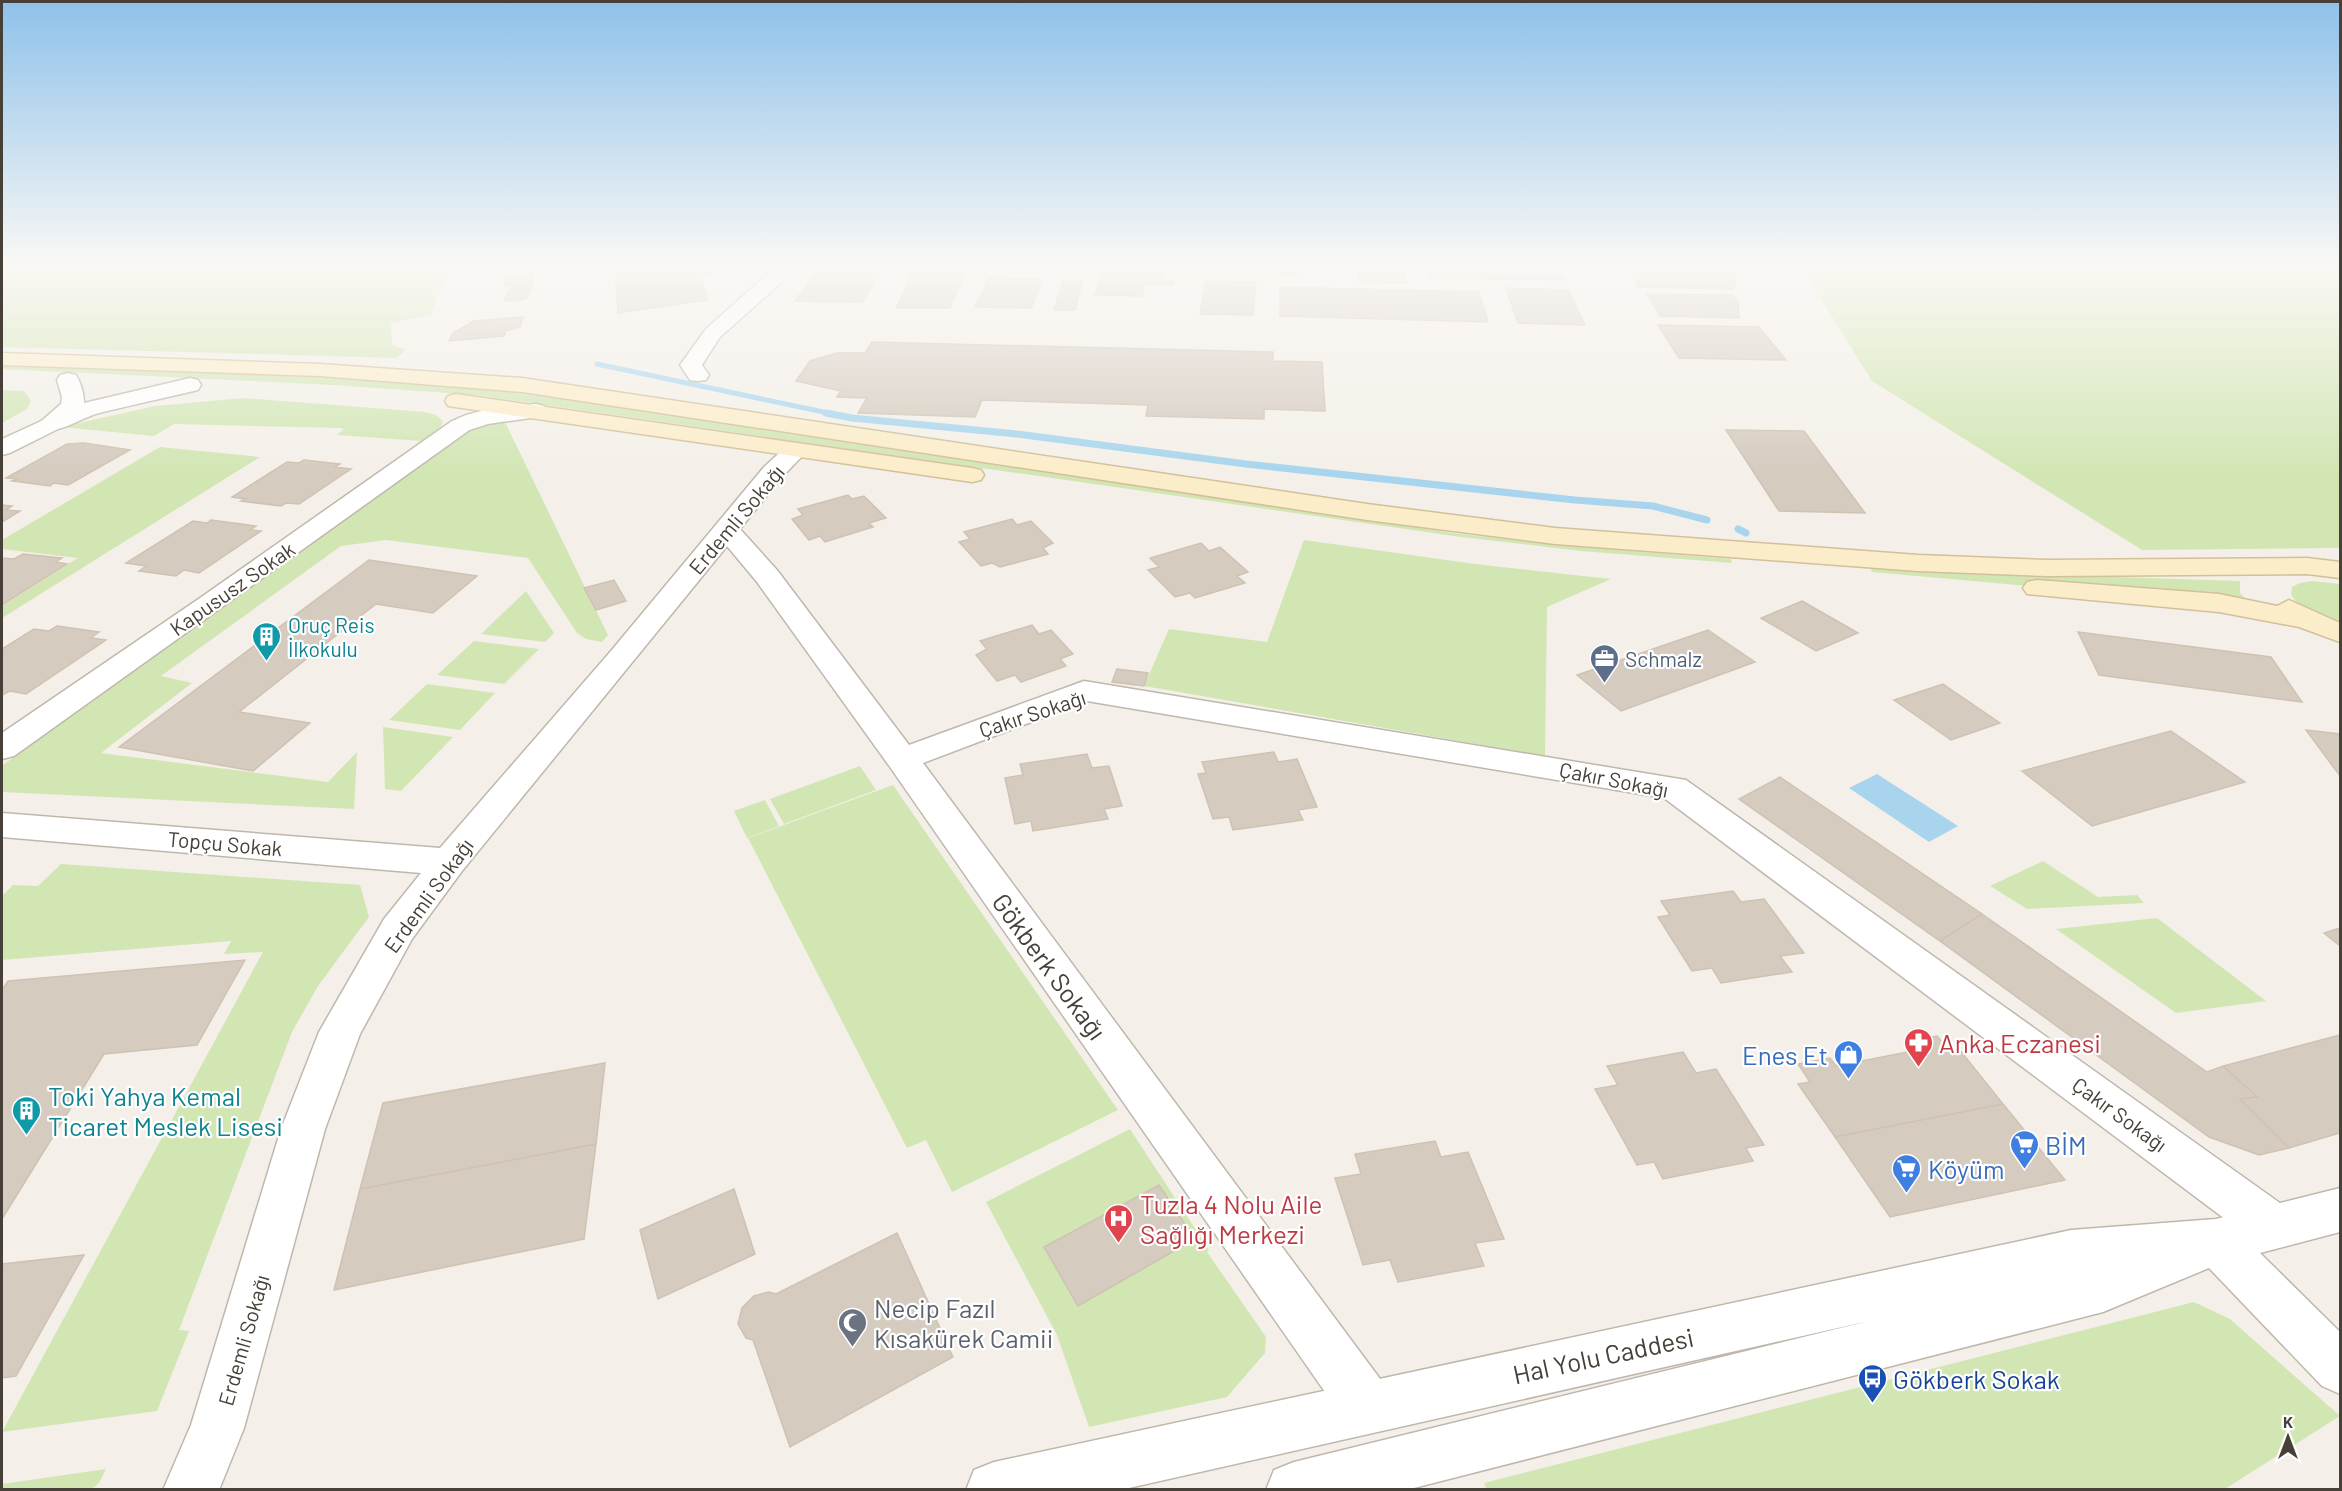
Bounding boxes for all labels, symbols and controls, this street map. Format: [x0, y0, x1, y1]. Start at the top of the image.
street label: Erdemli Sokağı [683, 459, 789, 579]
street label: Kapususz Sokak [165, 536, 299, 640]
place label: Oruç Reis İlkokulu [288, 612, 375, 661]
building icon: Oruç Reis İlkokulu [251, 620, 283, 662]
office icon: Schmalz [1588, 642, 1620, 684]
place label: Schmalz [1625, 646, 1702, 671]
street label: Çakır Sokağı [976, 684, 1088, 742]
street label: Çakır Sokağı [1557, 756, 1671, 802]
street label: Topçu Sokak [167, 826, 283, 860]
street label: Erdemli Sokağı [378, 833, 478, 957]
street label: Gökberk Sokağı [987, 887, 1113, 1045]
pharmacy icon: Anka Eczanesi [1902, 1026, 1934, 1068]
place label: Anka Eczanesi [1939, 1027, 2101, 1058]
shop icon: Enes Et [1833, 1038, 1865, 1080]
place label: Enes Et [1742, 1039, 1828, 1070]
street label: Çakır Sokağı [2068, 1071, 2172, 1157]
place label: Toki Yahya Kemal Ticaret Meslek Lisesi [48, 1080, 283, 1141]
building icon: Toki Yahya Kemal Ticaret Meslek Lisesi [11, 1094, 43, 1136]
supermarket icon: BİM [2008, 1128, 2040, 1170]
place label: BİM [2045, 1129, 2087, 1160]
supermarket icon: Köyüm [1891, 1152, 1923, 1194]
place label: Köyüm [1928, 1153, 2004, 1184]
place label: Tuzla 4 Nolu Aile Sağlığı Merkezi [1140, 1188, 1322, 1249]
hospital icon: Tuzla 4 Nolu Aile Sağlığı Merkezi [1103, 1202, 1135, 1244]
street label: Erdemli Sokağı [212, 1272, 274, 1408]
place label: Necip Fazıl Kısakürek Camii [874, 1292, 1053, 1353]
mosque icon: Necip Fazıl Kısakürek Camii [837, 1306, 869, 1348]
street label: Hal Yolu Caddesi [1510, 1321, 1696, 1389]
bus stop icon: Gökberk Sokak [1856, 1362, 1888, 1404]
place label: Gökberk Sokak [1893, 1363, 2060, 1394]
north arrow [2258, 1407, 2318, 1467]
text: K [2283, 1412, 2293, 1431]

